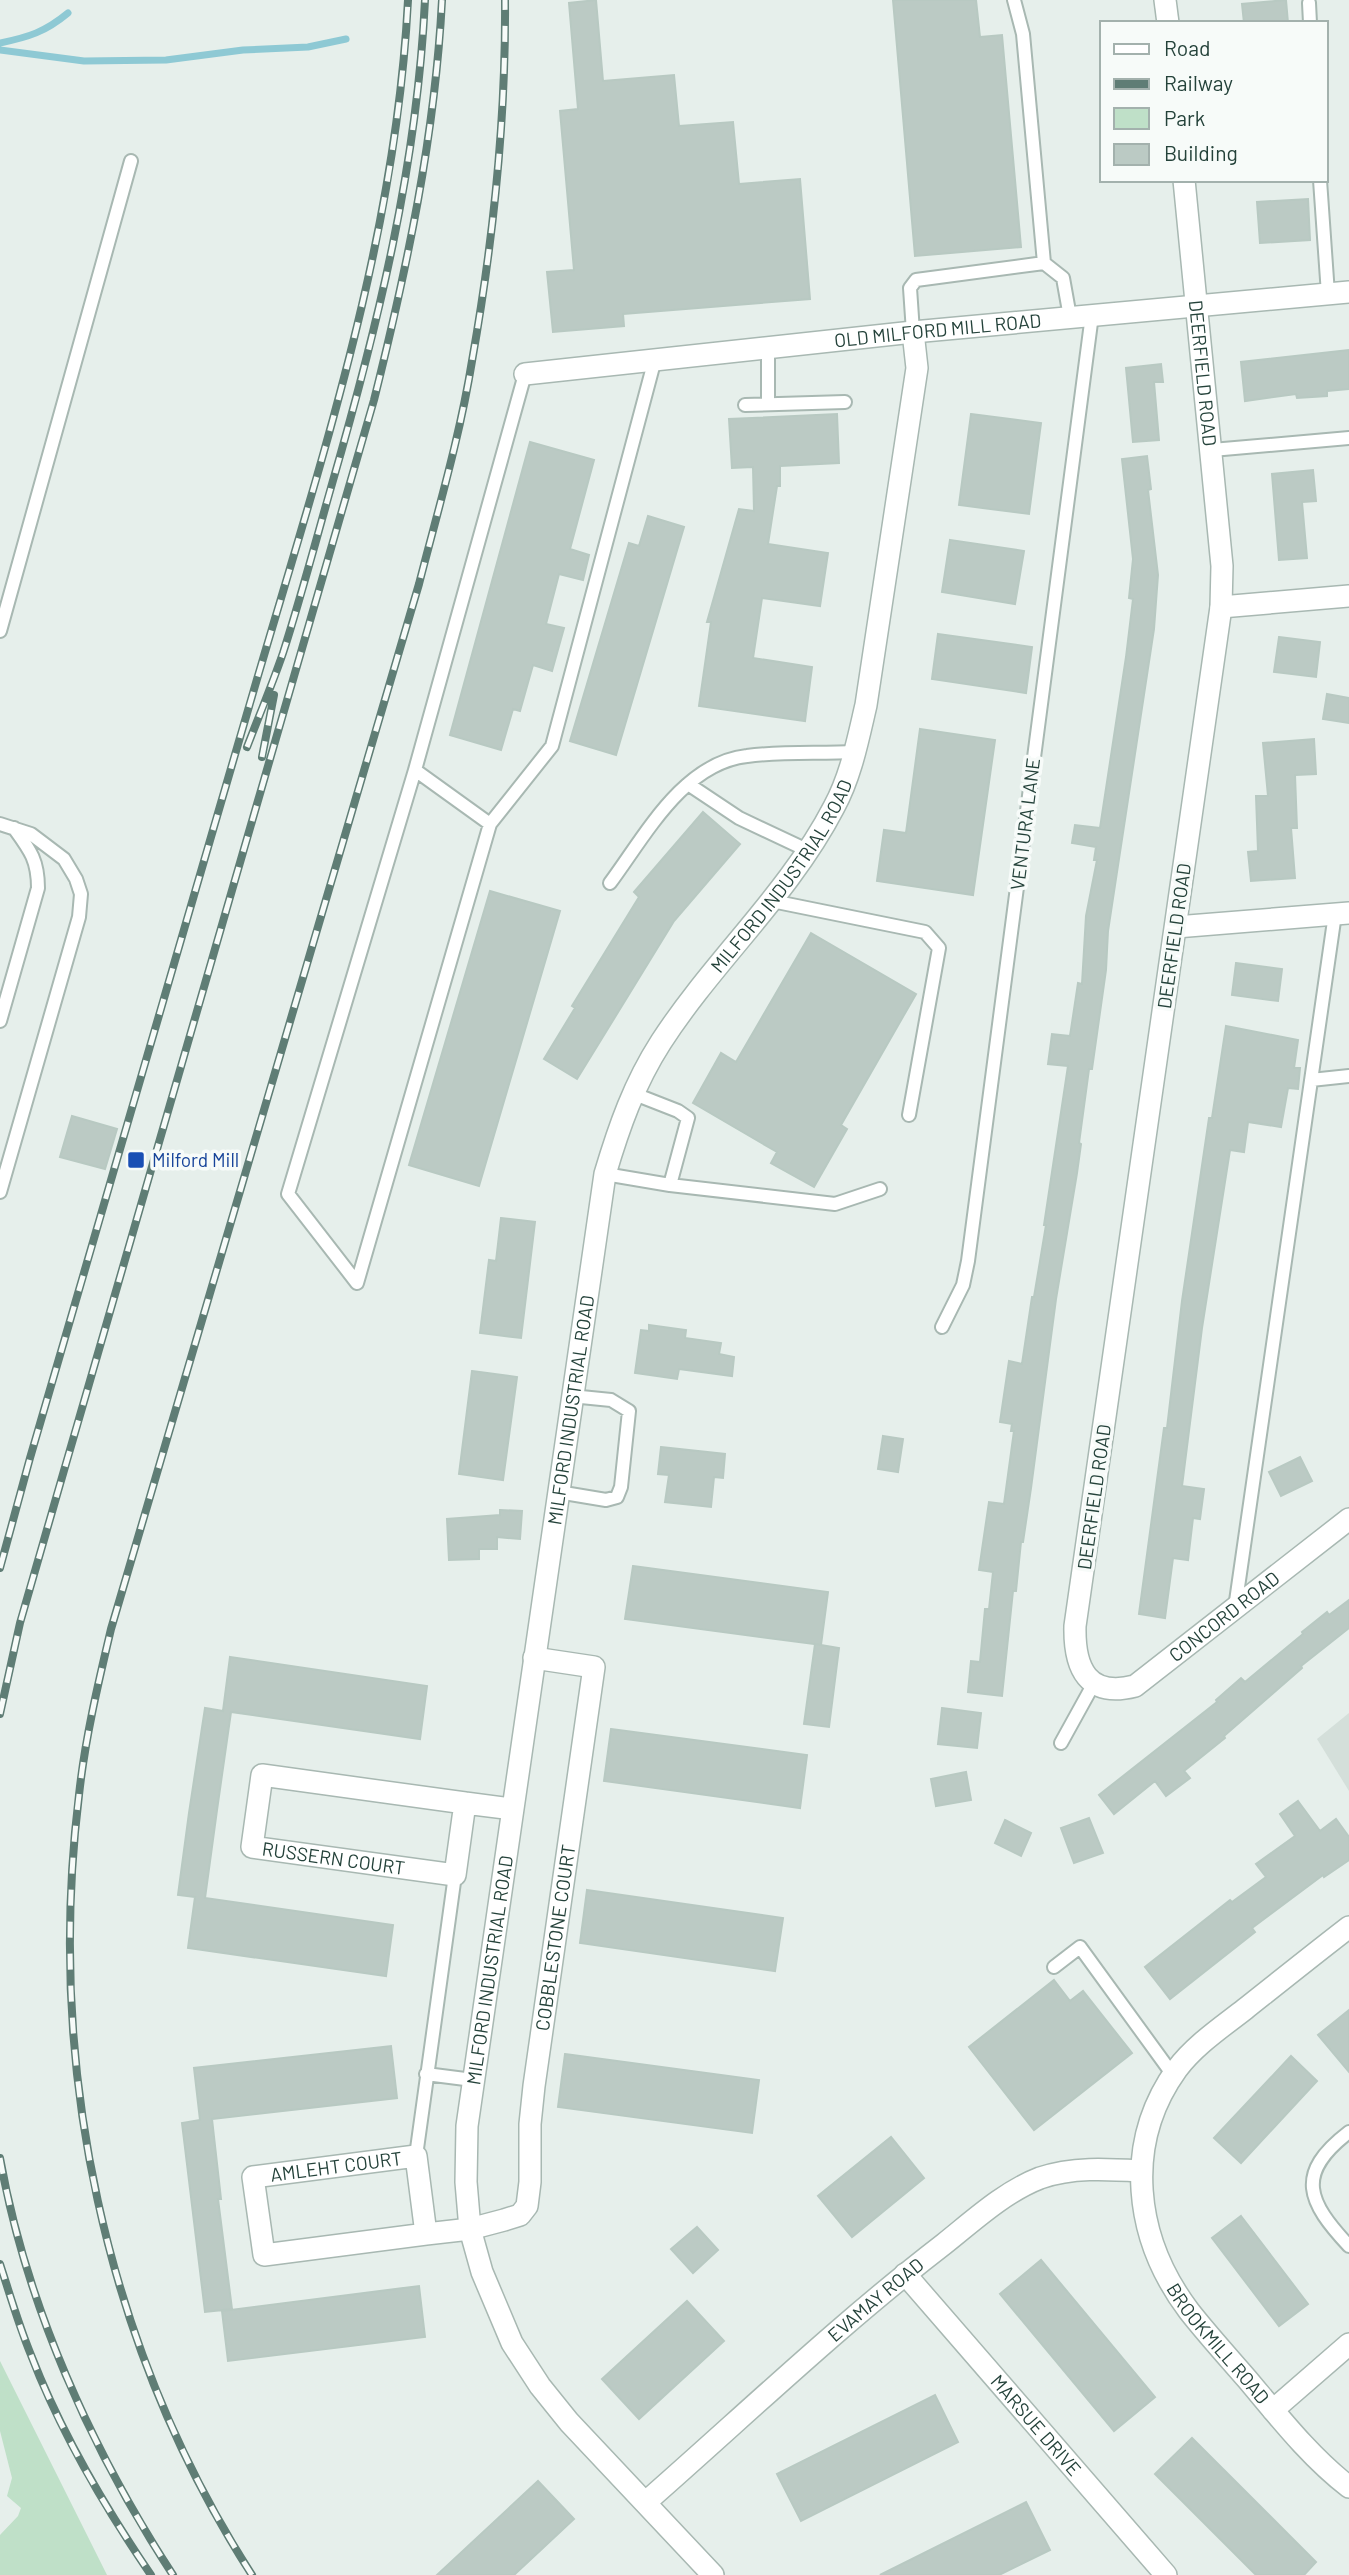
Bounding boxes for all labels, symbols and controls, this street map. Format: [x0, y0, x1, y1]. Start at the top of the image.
legend [1100, 21, 1328, 182]
text: Road [1164, 35, 1210, 60]
text: Railway [1164, 70, 1233, 95]
text: Park [1164, 105, 1205, 130]
text: Building [1164, 140, 1238, 165]
street label: DEERFIELD ROAD [1185, 299, 1222, 447]
street label: OLD MILFORD MILL ROAD [833, 308, 1042, 351]
street label: VENTURA LANE [1005, 756, 1044, 891]
street label: MILFORD INDUSTRIAL ROAD [705, 776, 856, 977]
street label: DEERFIELD ROAD [1152, 862, 1195, 1010]
place label: Milford Mill [152, 1148, 239, 1171]
marker: Milford Mill [126, 1150, 146, 1170]
street label: MILFORD INDUSTRIAL ROAD [542, 1294, 598, 1526]
street label: DEERFIELD ROAD [1072, 1423, 1115, 1571]
street label: CONCORD ROAD [1164, 1566, 1283, 1666]
street label: RUSSERN COURT [261, 1837, 407, 1879]
street label: COBBLESTONE COURT [530, 1843, 579, 2032]
street label: MILFORD INDUSTRIAL ROAD [461, 1854, 517, 2086]
street label: AMLEHT COURT [269, 2146, 403, 2186]
street label: EVAMAY ROAD [823, 2253, 928, 2346]
street label: BROOKMILL ROAD [1162, 2279, 1275, 2408]
street label: MARSUE DRIVE [986, 2370, 1086, 2480]

